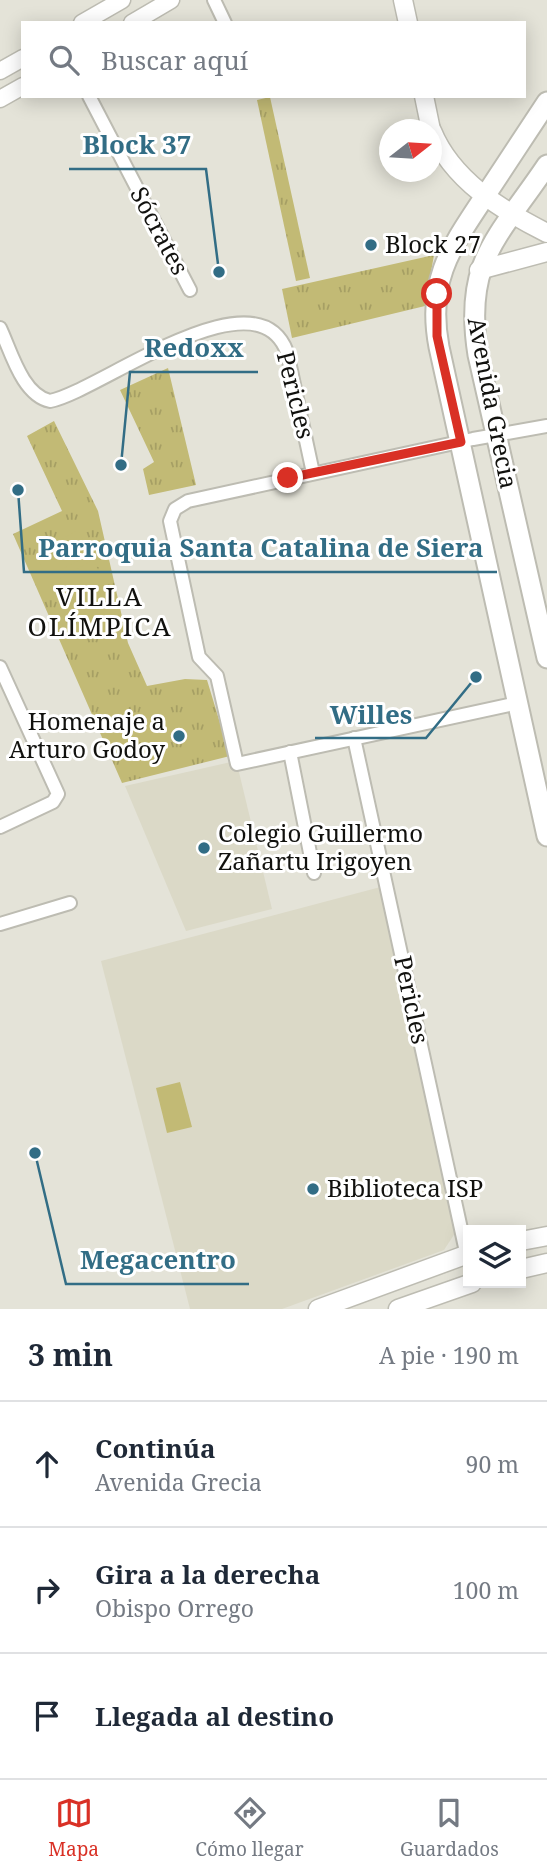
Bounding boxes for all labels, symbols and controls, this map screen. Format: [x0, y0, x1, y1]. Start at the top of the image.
search box [21, 21, 526, 98]
icon: search [45, 41, 83, 79]
text: Buscar aquí [101, 42, 248, 78]
north arrow [379, 119, 442, 182]
callout: Block 37 [69, 122, 206, 169]
text: Block 37 [83, 126, 192, 162]
street label: Sócrates [123, 181, 197, 280]
place label: Block 27 [385, 227, 481, 260]
marker: Block 27 [363, 237, 379, 253]
route start [421, 278, 452, 309]
street label: Avenida Grecia [461, 314, 526, 491]
callout: Redoxx [130, 325, 258, 372]
text: Redoxx [144, 329, 244, 365]
street label: Pericles [270, 347, 323, 442]
route end [272, 462, 303, 493]
callout: Parroquia Santa Catalina de Siera [24, 525, 497, 572]
text: Parroquia Santa Catalina de Siera [38, 529, 484, 565]
district label: VILLA OLÍMPICA [28, 578, 172, 644]
callout: Willes [315, 691, 426, 738]
text: Willes [330, 696, 412, 732]
place label: Homenaje a Arturo Godoy [9, 704, 165, 765]
marker: Homenaje a Arturo Godoy [171, 728, 187, 744]
place label: Colegio Guillermo Zañartu Irigoyen [218, 816, 423, 877]
marker: Colegio Guillermo Zañartu Irigoyen [196, 840, 212, 856]
street label: Pericles [387, 953, 438, 1047]
place label: Biblioteca ISP [327, 1171, 483, 1204]
marker: Biblioteca ISP [305, 1181, 321, 1197]
map controls [463, 1225, 526, 1288]
button: layers [463, 1225, 526, 1288]
callout: Megacentro [66, 1237, 249, 1284]
text: Megacentro [80, 1241, 236, 1277]
text: 3 min [28, 1334, 113, 1375]
text: A pie · 190 m [379, 1339, 519, 1371]
text: Continúa [95, 1430, 216, 1466]
icon: ahead [28, 1445, 66, 1483]
text: 90 m [466, 1448, 519, 1480]
text: Avenida Grecia [95, 1466, 262, 1498]
text: Gira a la derecha [95, 1556, 320, 1592]
icon: right [28, 1571, 66, 1609]
text: 100 m [453, 1574, 519, 1606]
text: Obispo Orrego [95, 1592, 254, 1624]
icon: arrive [28, 1697, 66, 1735]
text: Llegada al destino [95, 1698, 334, 1734]
tab: Mapa [48, 1794, 99, 1862]
tab: Cómo llegar [195, 1794, 304, 1862]
tab: Guardados [400, 1794, 499, 1862]

